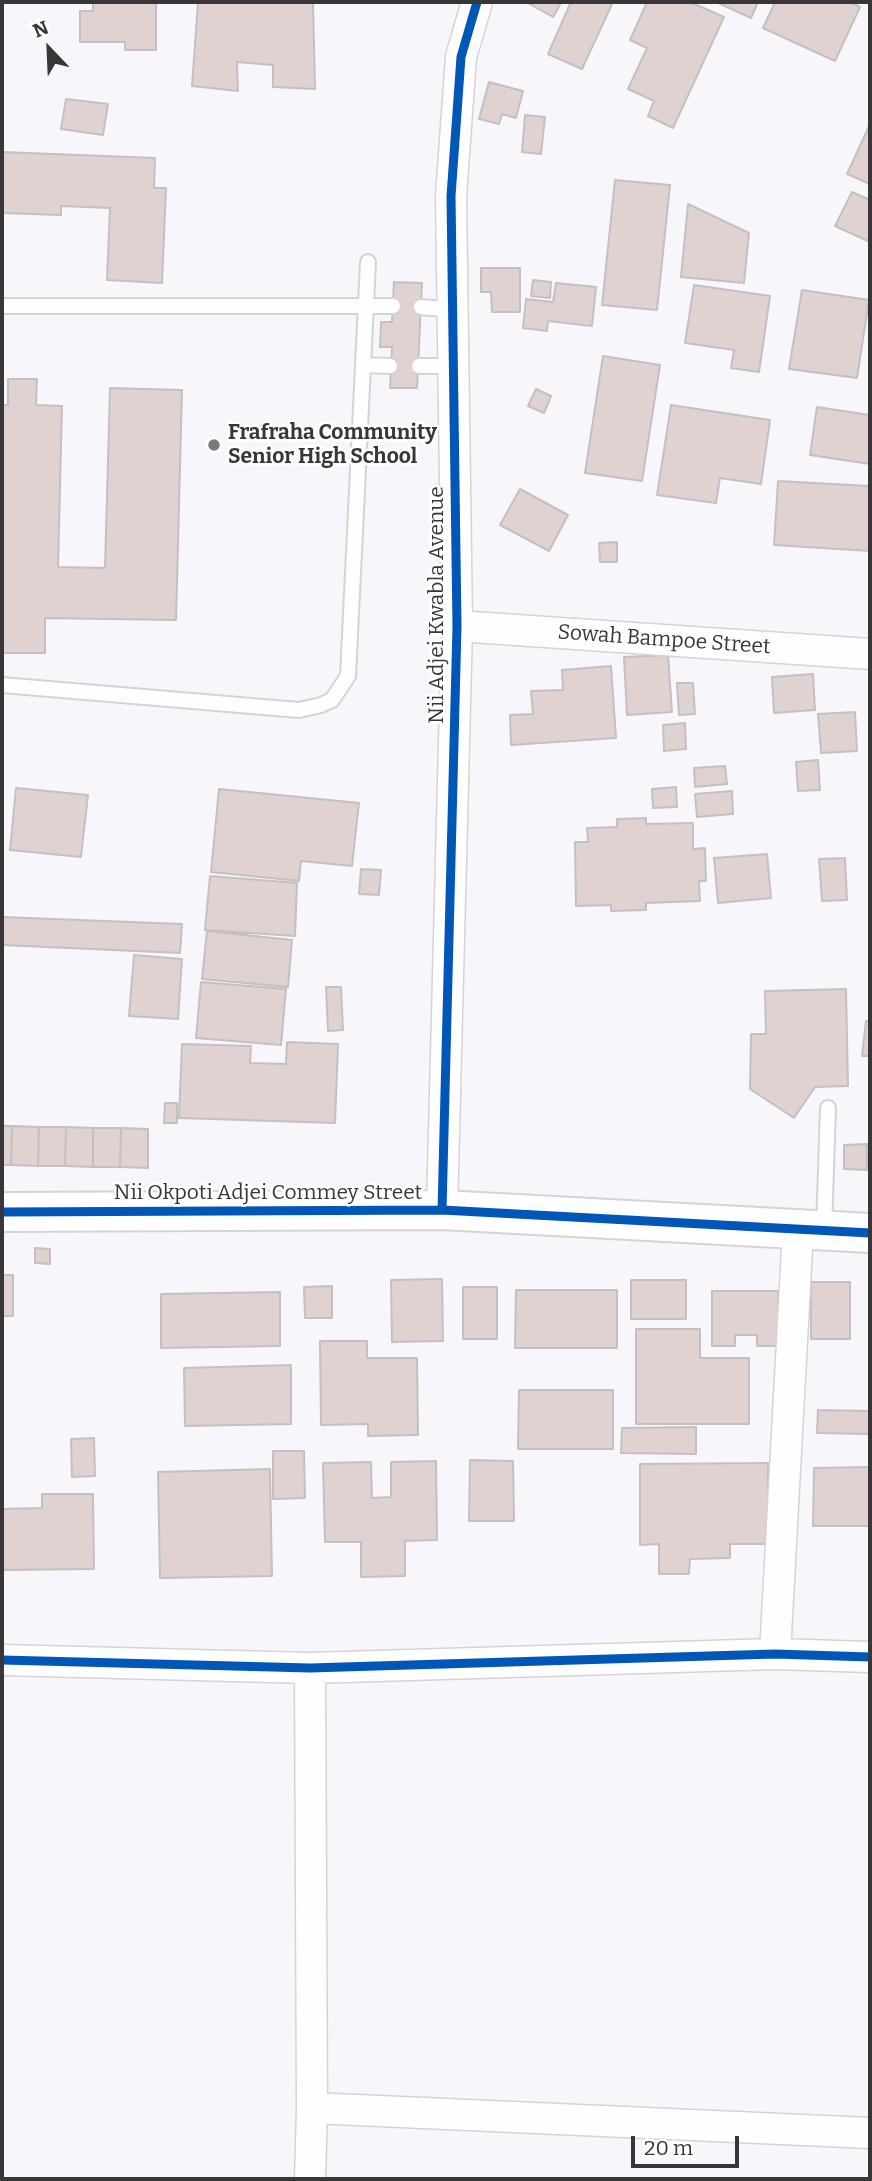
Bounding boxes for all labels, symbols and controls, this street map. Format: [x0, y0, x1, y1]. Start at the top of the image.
north arrow [14, 14, 84, 84]
text: N [29, 16, 52, 43]
place label: Frafraha Community Senior High School [228, 420, 437, 470]
marker: Frafraha Community Senior High School [206, 437, 222, 453]
street label: Nii Adjei Kwabla Avenue [424, 486, 450, 724]
street label: Sowah Bampoe Street [557, 620, 771, 660]
street label: Nii Okpoti Adjei Commey Street [114, 1180, 422, 1206]
scale bar [634, 2122, 742, 2166]
text: 20 m [644, 2135, 693, 2161]

